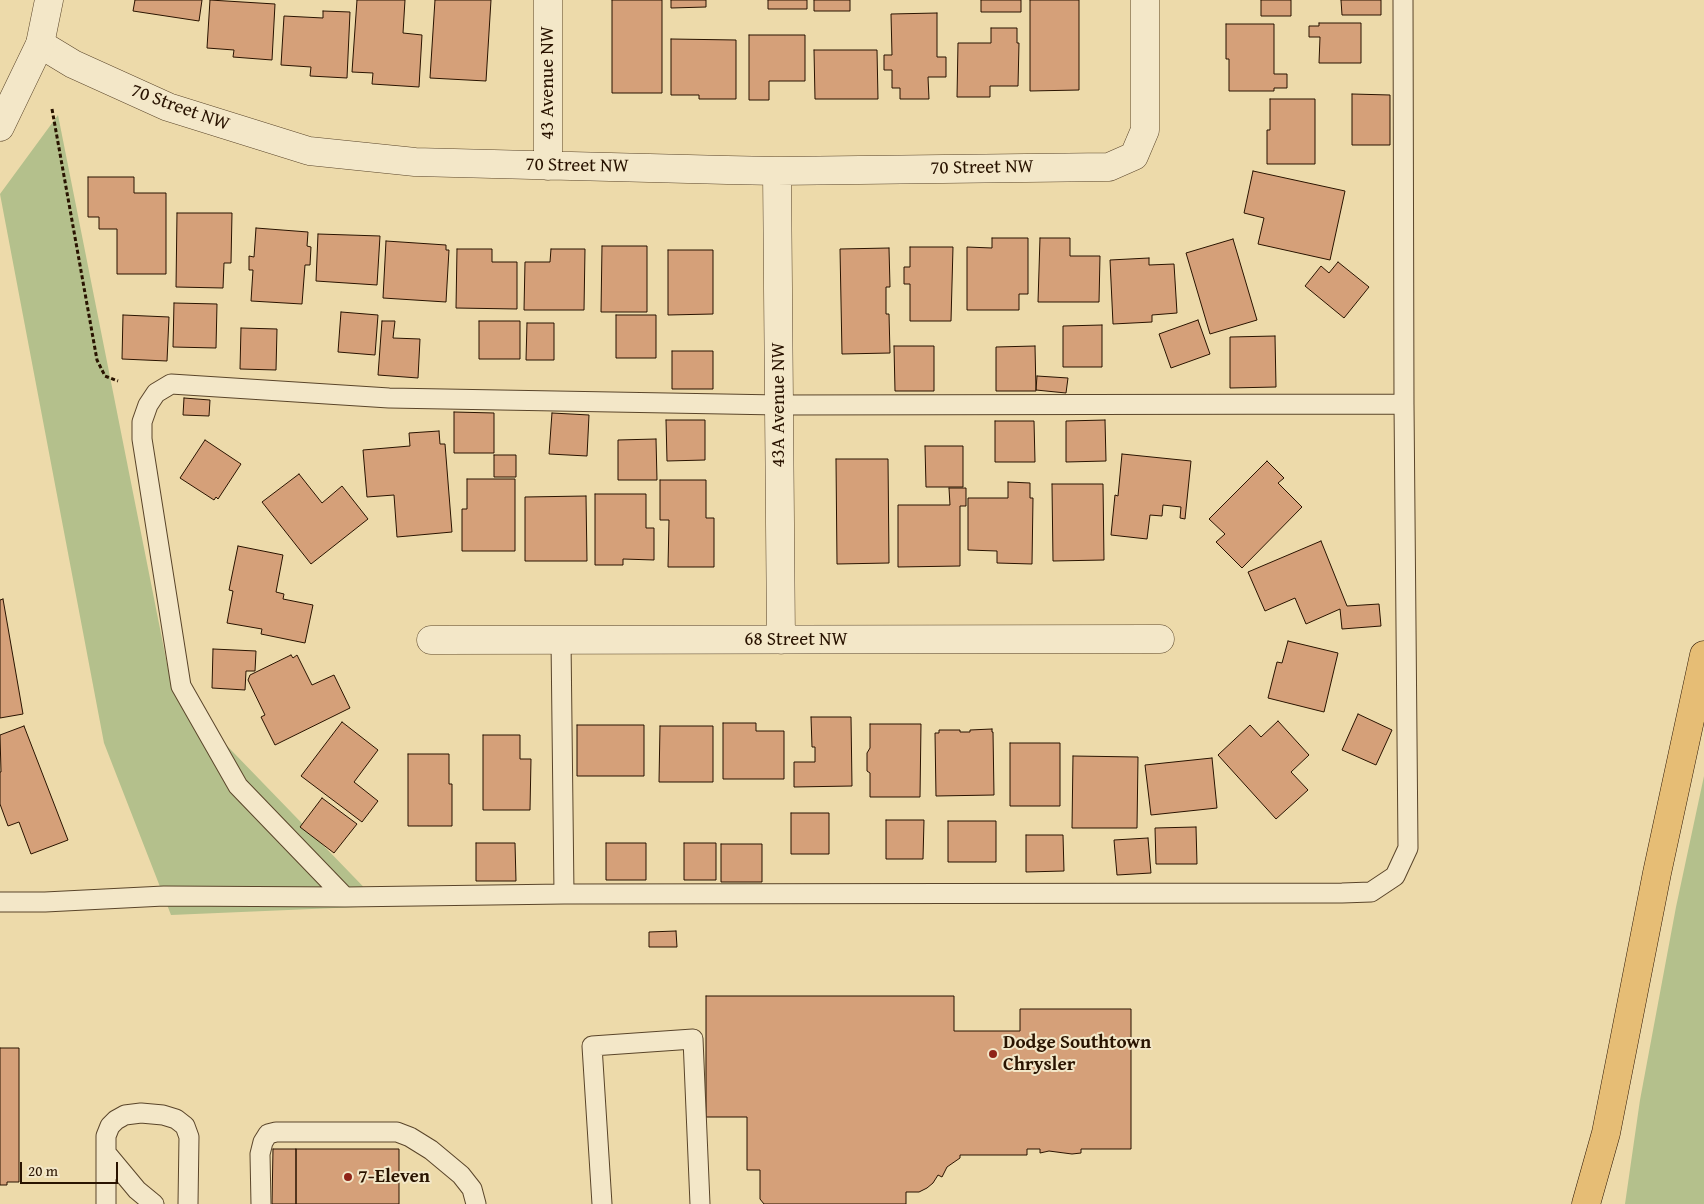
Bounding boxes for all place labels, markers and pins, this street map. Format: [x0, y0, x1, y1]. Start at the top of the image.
place label: Dodge Southtown Chrysler [1003, 1032, 1151, 1076]
marker: Dodge Southtown Chrysler [987, 1048, 999, 1060]
place label: 7-Eleven [358, 1166, 430, 1188]
marker: 7-Eleven [342, 1171, 354, 1183]

